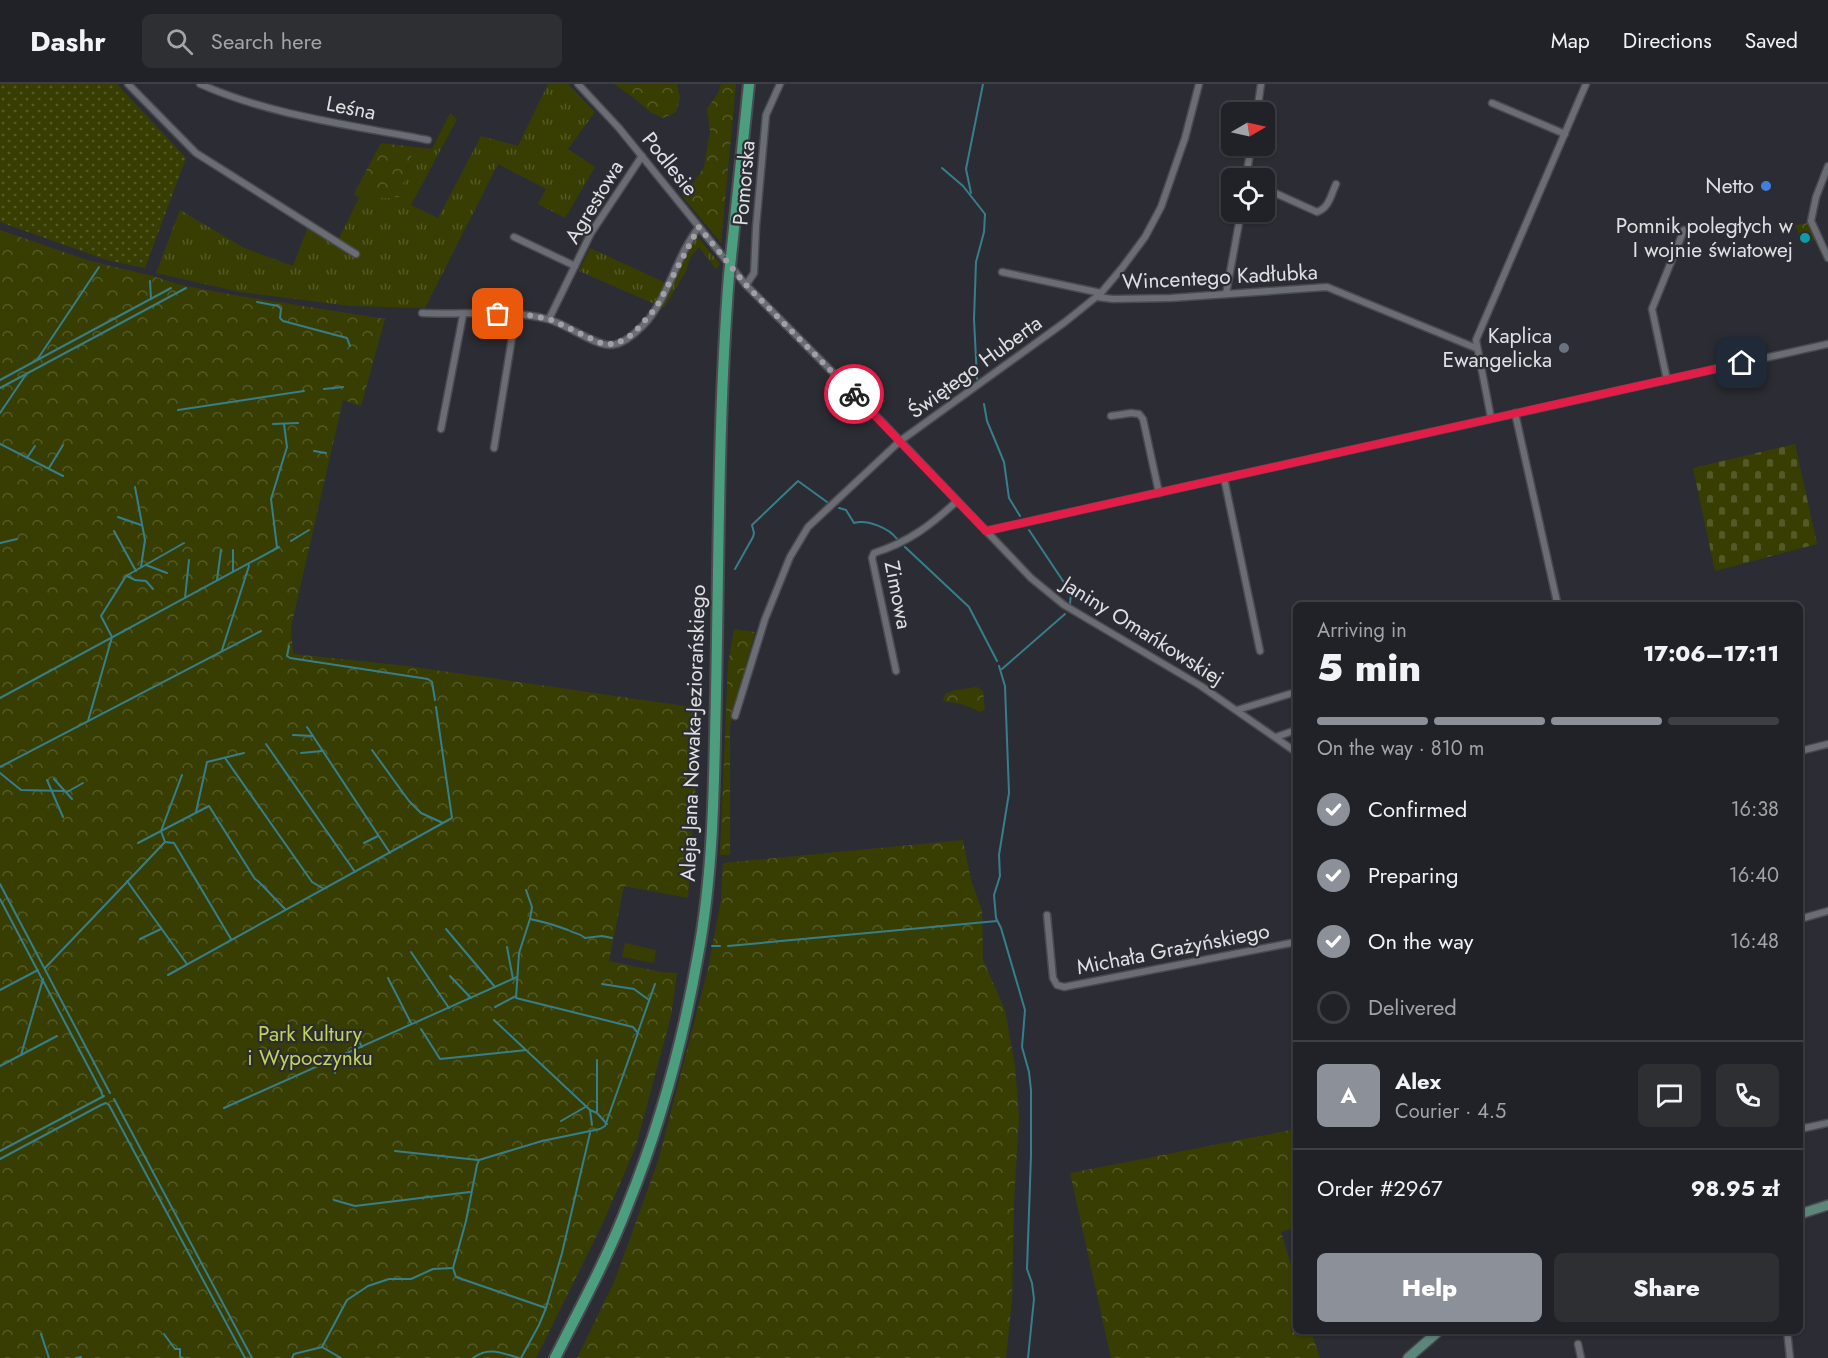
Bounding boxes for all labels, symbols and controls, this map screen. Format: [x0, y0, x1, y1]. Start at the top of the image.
search box [142, 14, 562, 68]
text: Dashr [30, 21, 106, 62]
icon: search [163, 25, 196, 58]
text: Search here [211, 25, 322, 57]
text: Map [1551, 26, 1590, 56]
text: Directions [1623, 26, 1712, 56]
text: Saved [1745, 26, 1798, 56]
street label: Leśna [324, 89, 378, 127]
north arrow [1221, 102, 1275, 156]
map controls [1221, 102, 1275, 222]
street label: Podlesie [635, 126, 705, 203]
street label: Pomorska [725, 139, 763, 227]
street label: Agrestowa [557, 155, 631, 249]
button: locate [1221, 168, 1275, 222]
place label: Netto [1705, 171, 1754, 201]
marker: Netto [1759, 179, 1773, 193]
place label: Pomnik poległych w I wojnie światowej [1616, 211, 1794, 265]
marker: Pomnik poległych w I wojnie światowej [1798, 231, 1812, 245]
street label: Wincentego Kadłubka [1121, 257, 1319, 297]
pin [472, 288, 523, 339]
icon: bag [481, 297, 514, 330]
street label: Świętego Huberta [902, 308, 1048, 426]
place label: Kaplica Ewangelicka [1443, 321, 1552, 375]
pin [1716, 337, 1767, 388]
marker: Kaplica Ewangelicka [1557, 341, 1571, 355]
icon: home [1725, 346, 1758, 379]
courier [824, 364, 884, 424]
icon: bike [838, 378, 871, 411]
street label: Zimowa [877, 558, 919, 632]
street label: Janiny Omańkowskiej [1054, 567, 1230, 693]
street label: Aleja Jana Nowaka-Jeziorańskiego [673, 584, 713, 882]
text: Arriving in [1317, 616, 1407, 645]
text: 17:06–17:11 [1643, 637, 1779, 669]
text: 5 min [1317, 639, 1421, 696]
text: On the way · 810 m [1317, 734, 1484, 763]
icon: check [1317, 793, 1350, 826]
text: Confirmed [1368, 793, 1467, 825]
text: 16:38 [1731, 795, 1779, 824]
icon: check [1317, 859, 1350, 892]
text: Preparing [1368, 859, 1459, 891]
text: 16:40 [1729, 861, 1779, 890]
street label: Michała Grażyńskiego [1074, 916, 1272, 982]
icon: check [1317, 925, 1350, 958]
text: On the way [1368, 925, 1473, 957]
text: 16:48 [1730, 927, 1779, 956]
text: Delivered [1368, 991, 1457, 1023]
park label: Park Kultury i Wypoczynku [247, 1019, 373, 1073]
button: chat [1638, 1064, 1701, 1127]
button: phone [1716, 1064, 1779, 1127]
text: Alex [1395, 1065, 1441, 1097]
text: A [1340, 1079, 1357, 1111]
text: Courier · 4.5 [1395, 1097, 1506, 1126]
text: Order #2967 [1317, 1172, 1443, 1204]
text: 98.95 zł [1691, 1172, 1779, 1204]
button: Help [1317, 1253, 1542, 1322]
button: Share [1554, 1253, 1779, 1322]

